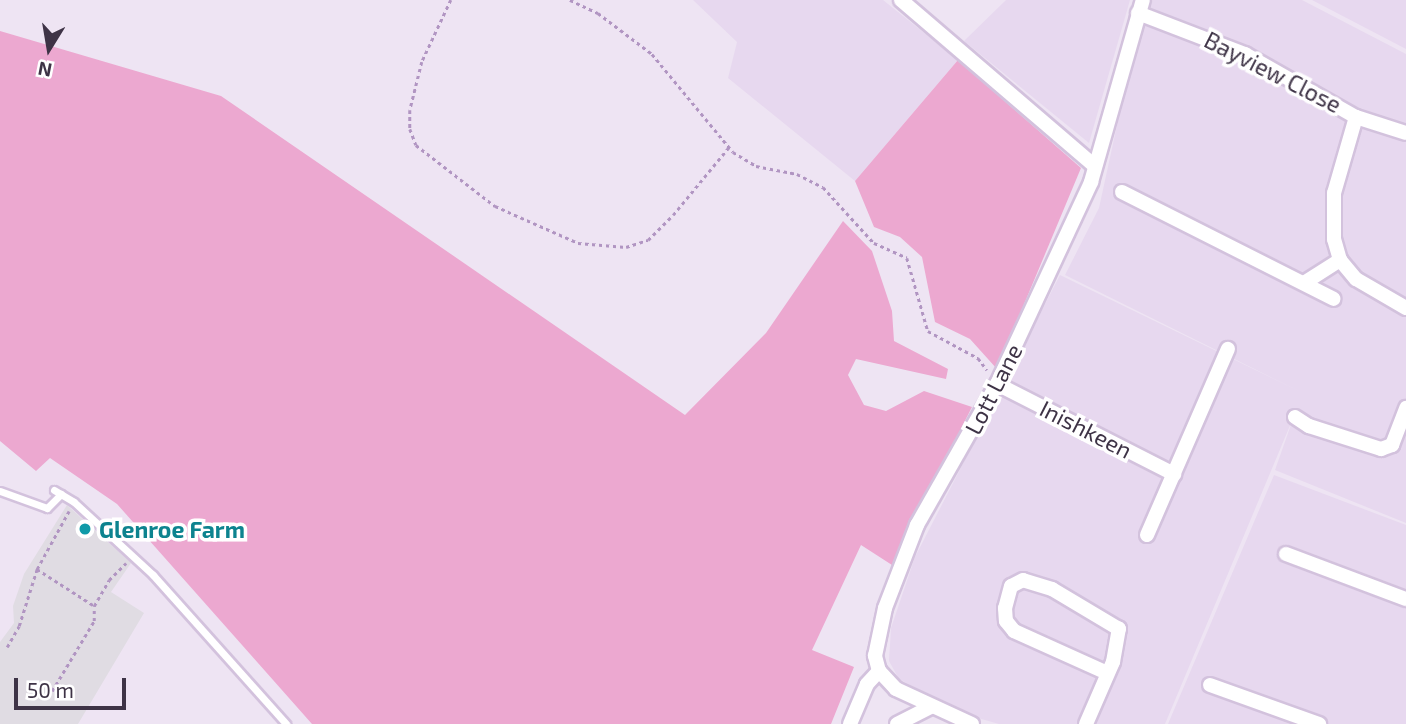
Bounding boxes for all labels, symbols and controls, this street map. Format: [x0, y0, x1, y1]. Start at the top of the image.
north arrow [14, 14, 84, 84]
street label: Bayview Close [1200, 26, 1346, 118]
text: N [36, 58, 54, 83]
street label: Lott Lane [959, 339, 1027, 439]
street label: Inishkeen [1035, 394, 1137, 464]
place label: Glenroe Farm [99, 515, 245, 543]
marker: Glenroe Farm [77, 521, 93, 537]
scale bar [18, 664, 130, 708]
text: 50 m [27, 677, 74, 702]

